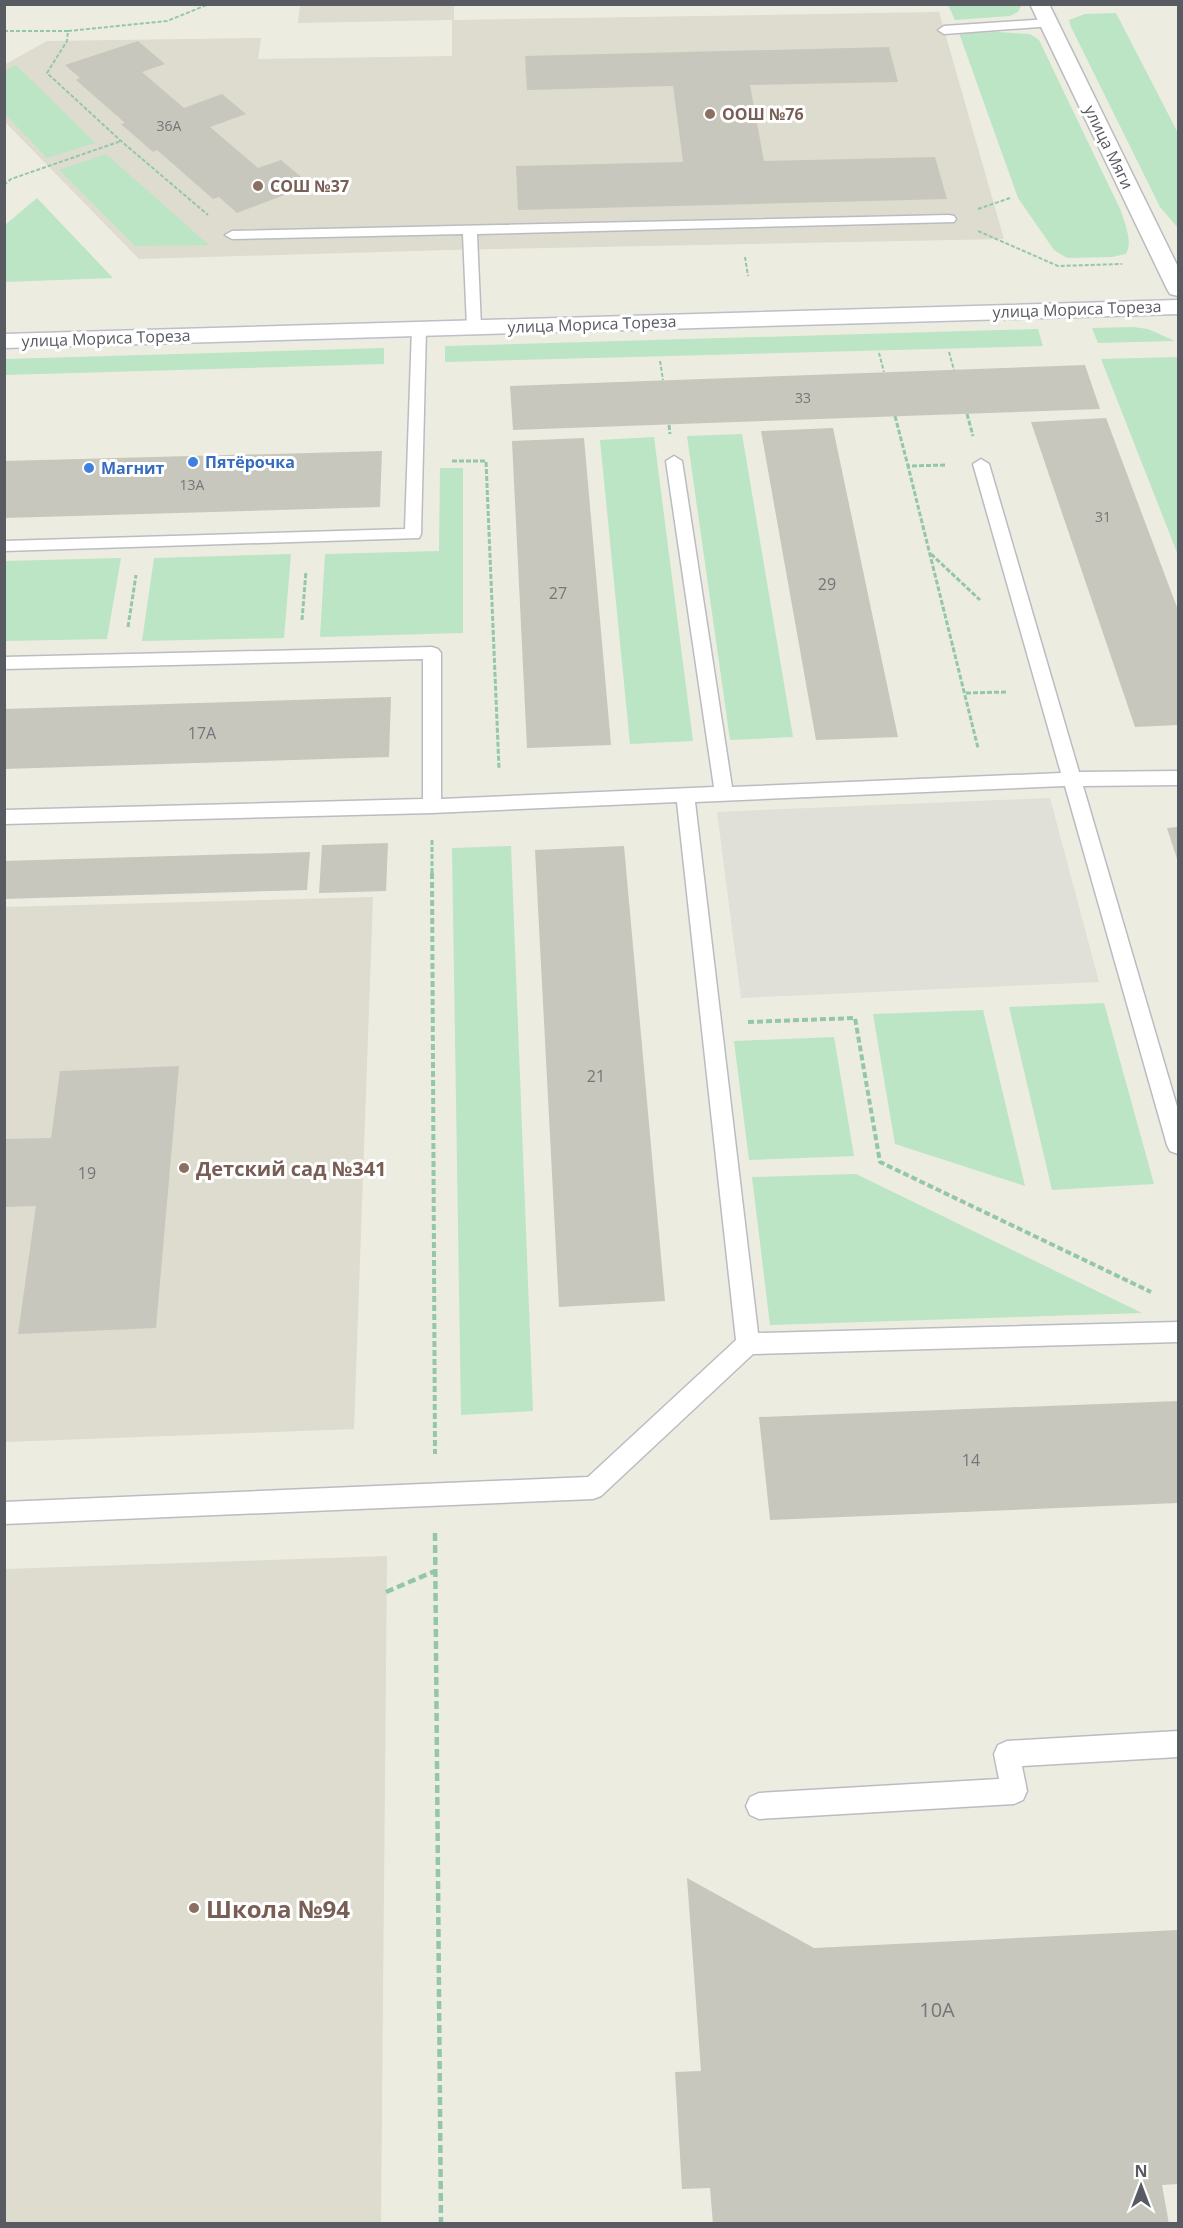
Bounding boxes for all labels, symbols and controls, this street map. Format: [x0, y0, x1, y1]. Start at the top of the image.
street label: улица Мяги [1079, 101, 1139, 193]
place label: ООШ №76 [722, 103, 804, 125]
marker: ООШ №76 [703, 107, 717, 121]
house number: 36А [157, 116, 182, 135]
place label: СОШ №37 [270, 175, 349, 197]
marker: СОШ №37 [251, 179, 265, 193]
street label: улица Мориса Тореза [992, 295, 1162, 323]
street label: улица Мориса Тореза [507, 310, 677, 338]
street label: улица Мориса Тореза [21, 324, 191, 352]
house number: 33 [795, 388, 811, 407]
place label: Пятёрочка [205, 451, 295, 473]
marker: Пятёрочка [186, 455, 200, 469]
place label: Магнит [101, 457, 165, 479]
marker: Магнит [82, 461, 96, 475]
house number: 13А [180, 475, 205, 494]
house number: 31 [1095, 507, 1111, 526]
house number: 29 [818, 573, 836, 595]
house number: 27 [549, 582, 567, 604]
house number: 17А [188, 722, 217, 744]
house number: 21 [587, 1065, 605, 1087]
place label: Детский сад №341 [196, 1155, 387, 1182]
marker: Детский сад №341 [177, 1161, 191, 1175]
house number: 19 [78, 1162, 96, 1184]
house number: 14 [962, 1449, 980, 1471]
place label: Школа №94 [206, 1892, 350, 1925]
marker: Школа №94 [187, 1901, 201, 1915]
house number: 10А [919, 1996, 955, 2023]
north arrow [1111, 2156, 1171, 2216]
text: N [1134, 2160, 1148, 2182]

